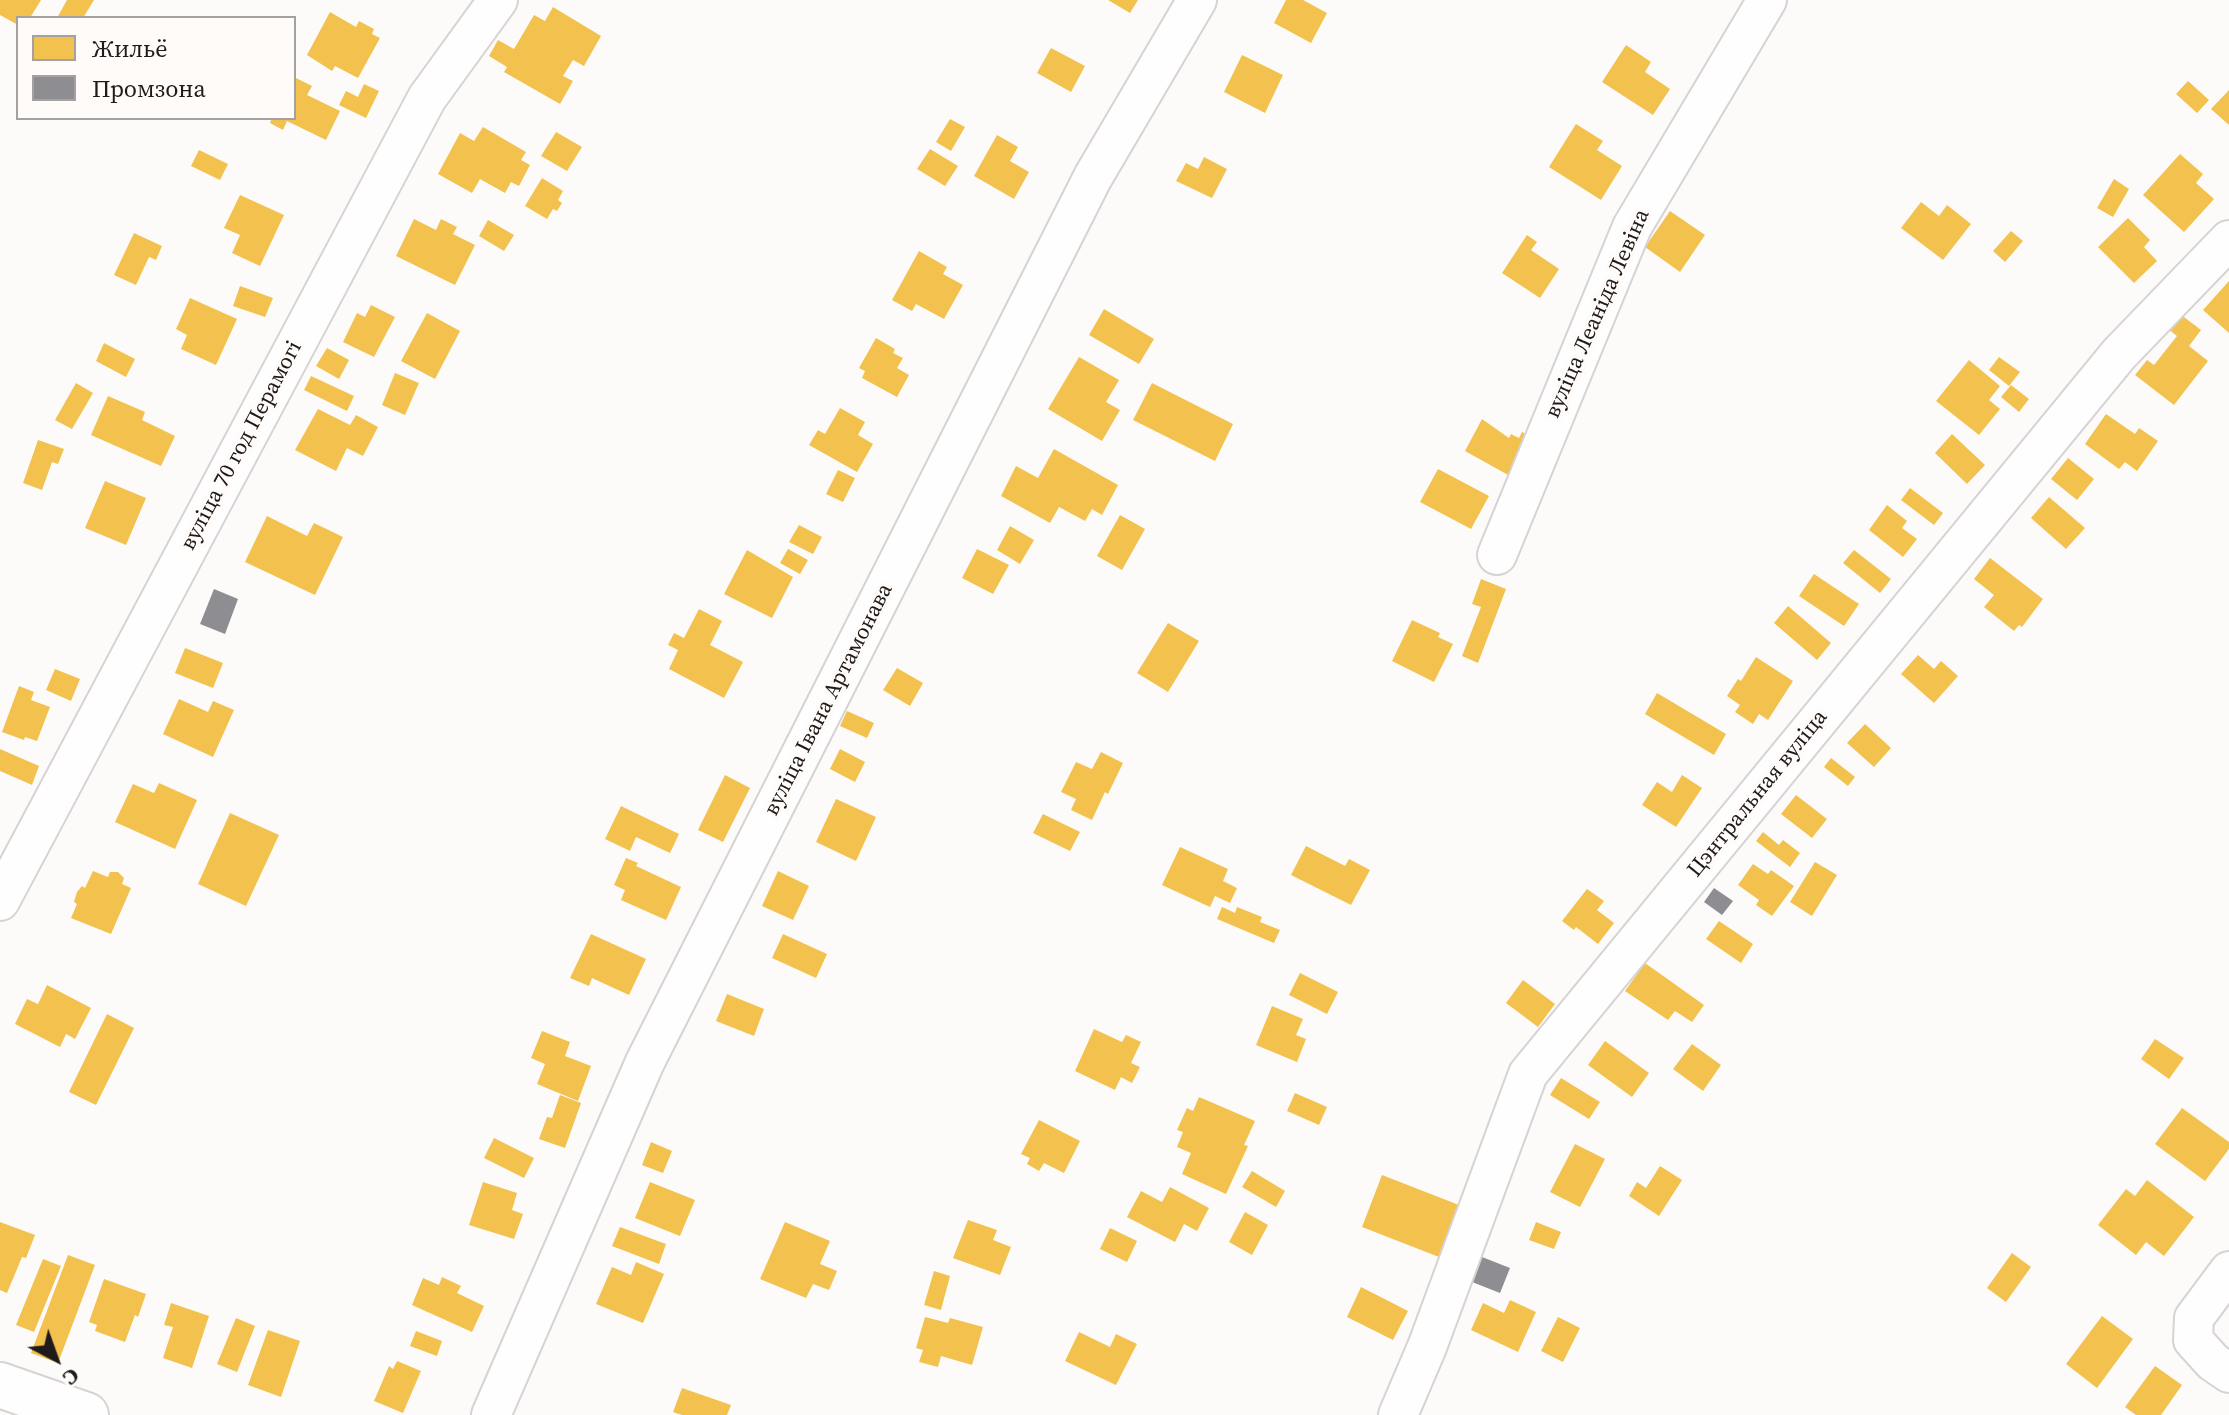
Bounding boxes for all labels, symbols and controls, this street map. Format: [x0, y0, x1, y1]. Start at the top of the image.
legend [16, 16, 296, 120]
text: Жильё [92, 32, 167, 65]
text: Промзона [92, 72, 206, 105]
street label: вуліца Леаніда Левіна [1540, 205, 1656, 423]
street label: вуліца 70 год Перамогі [176, 337, 308, 555]
street label: вуліца Івана Артамонава [759, 580, 899, 820]
street label: Цэнтральная вуліца [1682, 705, 1834, 883]
north arrow [16, 1319, 96, 1399]
text: С [57, 1361, 87, 1393]

